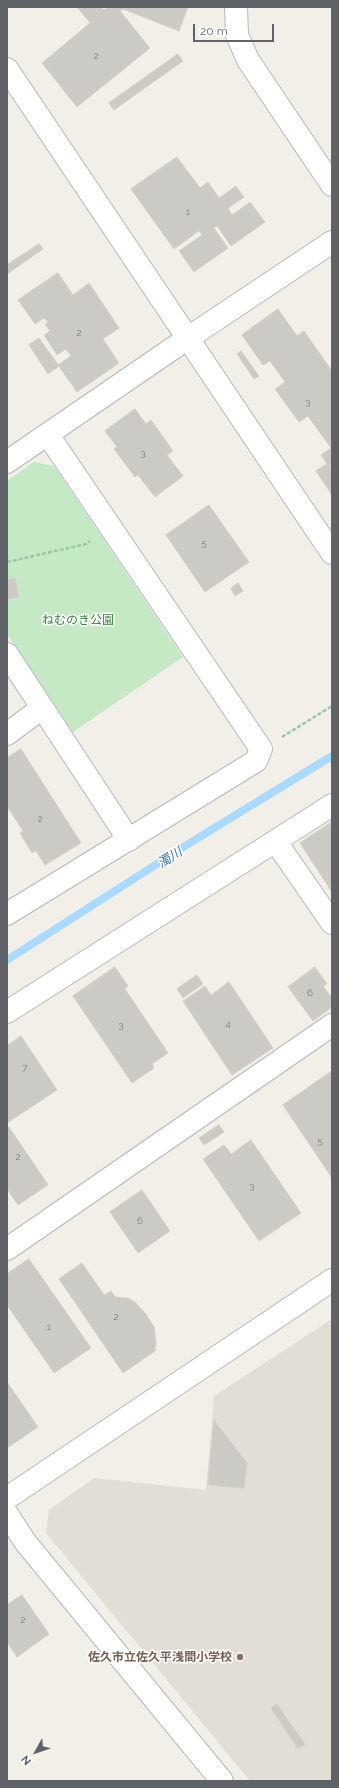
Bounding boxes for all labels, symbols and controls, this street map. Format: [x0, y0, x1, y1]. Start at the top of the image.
scale bar [195, 16, 276, 42]
text: 20 m [200, 24, 228, 38]
house number: 2 [93, 50, 99, 62]
house number: 1 [186, 206, 190, 218]
house number: 2 [76, 327, 82, 339]
house number: 3 [305, 396, 311, 408]
house number: 3 [140, 447, 146, 459]
house number: 5 [201, 537, 207, 549]
park label: ねむのき公園 [42, 613, 114, 627]
house number: 2 [37, 813, 43, 825]
water label: 濁川 [155, 844, 185, 872]
house number: 6 [307, 987, 313, 999]
house number: 4 [225, 1018, 231, 1030]
house number: 3 [118, 1019, 124, 1031]
house number: 7 [22, 1062, 28, 1074]
house number: 5 [317, 1135, 323, 1147]
house number: 2 [15, 1151, 21, 1163]
house number: 3 [249, 1180, 255, 1192]
house number: 6 [137, 1215, 143, 1227]
house number: 2 [113, 1311, 119, 1323]
house number: 1 [47, 1321, 51, 1333]
house number: 2 [20, 1614, 26, 1626]
place label: 佐久市立佐久平浅間小学校 [88, 1650, 232, 1664]
marker: 佐久市立佐久平浅間小学校 [235, 1652, 245, 1662]
north arrow [16, 1732, 56, 1772]
text: N [19, 1753, 34, 1767]

